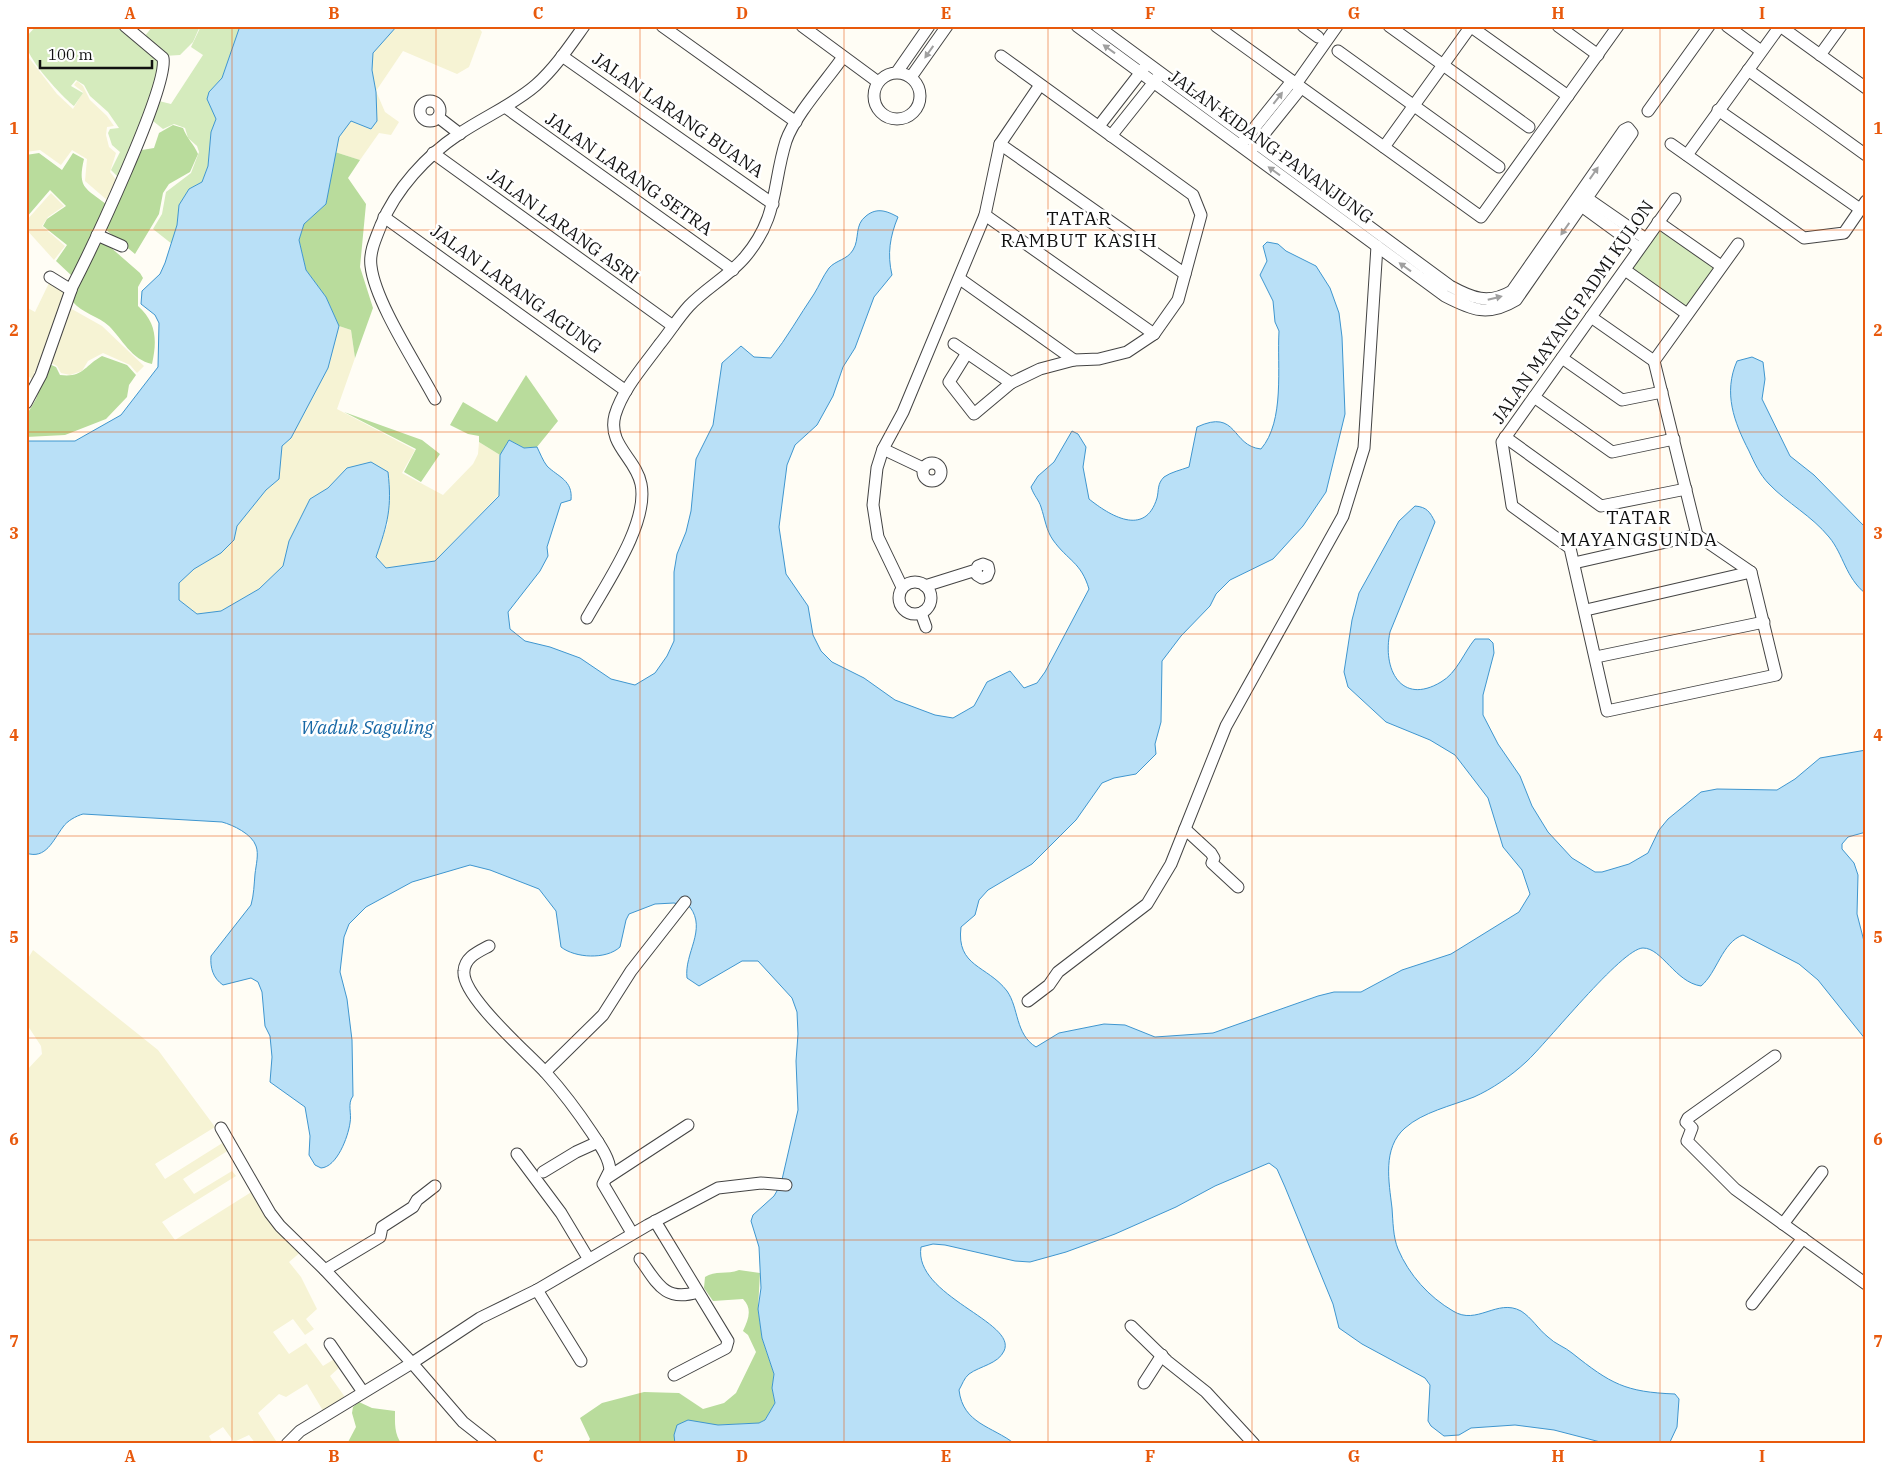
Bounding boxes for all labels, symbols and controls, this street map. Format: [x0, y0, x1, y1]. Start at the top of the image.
text: A [124, 3, 136, 23]
text: B [328, 3, 340, 23]
text: C [533, 3, 543, 23]
text: D [736, 3, 748, 23]
text: E [941, 3, 951, 23]
text: F [1145, 3, 1155, 23]
text: G [1348, 3, 1360, 23]
text: H [1552, 3, 1565, 23]
text: I [1759, 3, 1765, 23]
scale bar [40, 38, 152, 70]
one-way arrow [1103, 44, 1116, 55]
text: 100 m [48, 45, 93, 64]
one-way arrow [924, 45, 934, 59]
street label: JALAN LARANG BUANA [588, 47, 769, 183]
street label: JALAN KIDANG PANANJUNG [1164, 65, 1378, 229]
one-way arrow [1273, 91, 1283, 105]
street label: JALAN LARANG SETRA [541, 107, 718, 240]
text: 1 [9, 118, 19, 138]
text: 1 [1873, 118, 1883, 138]
street label: JALAN LARANG ASRI [483, 163, 644, 288]
one-way arrow [1267, 166, 1281, 176]
one-way arrow [1589, 166, 1599, 180]
street label: JALAN MAYANG PADMI KULON [1486, 196, 1659, 428]
district label: TATAR RAMBUT KASIH [1000, 206, 1158, 252]
street label: JALAN LARANG AGUNG [426, 219, 606, 358]
one-way arrow [1560, 222, 1570, 236]
one-way arrow [1398, 262, 1412, 272]
one-way arrow [1487, 294, 1503, 302]
text: 2 [9, 320, 19, 340]
text: 2 [1873, 320, 1883, 340]
district label: TATAR MAYANGSUNDA [1560, 505, 1718, 551]
text: 3 [9, 523, 19, 543]
text: 3 [1873, 523, 1883, 543]
water label: Waduk Saguling [301, 715, 434, 739]
text: 4 [9, 725, 19, 745]
text: 4 [1873, 725, 1883, 745]
text: 5 [9, 927, 19, 947]
text: 5 [1873, 927, 1883, 947]
text: 6 [9, 1129, 19, 1149]
text: 6 [1873, 1129, 1883, 1149]
text: 7 [9, 1331, 19, 1351]
text: 7 [1873, 1331, 1883, 1351]
text: A [124, 1446, 136, 1466]
text: B [328, 1446, 340, 1466]
text: C [533, 1446, 543, 1466]
text: D [736, 1446, 748, 1466]
text: E [941, 1446, 951, 1466]
text: F [1145, 1446, 1155, 1466]
text: G [1348, 1446, 1360, 1466]
text: H [1552, 1446, 1565, 1466]
text: I [1759, 1446, 1765, 1466]

